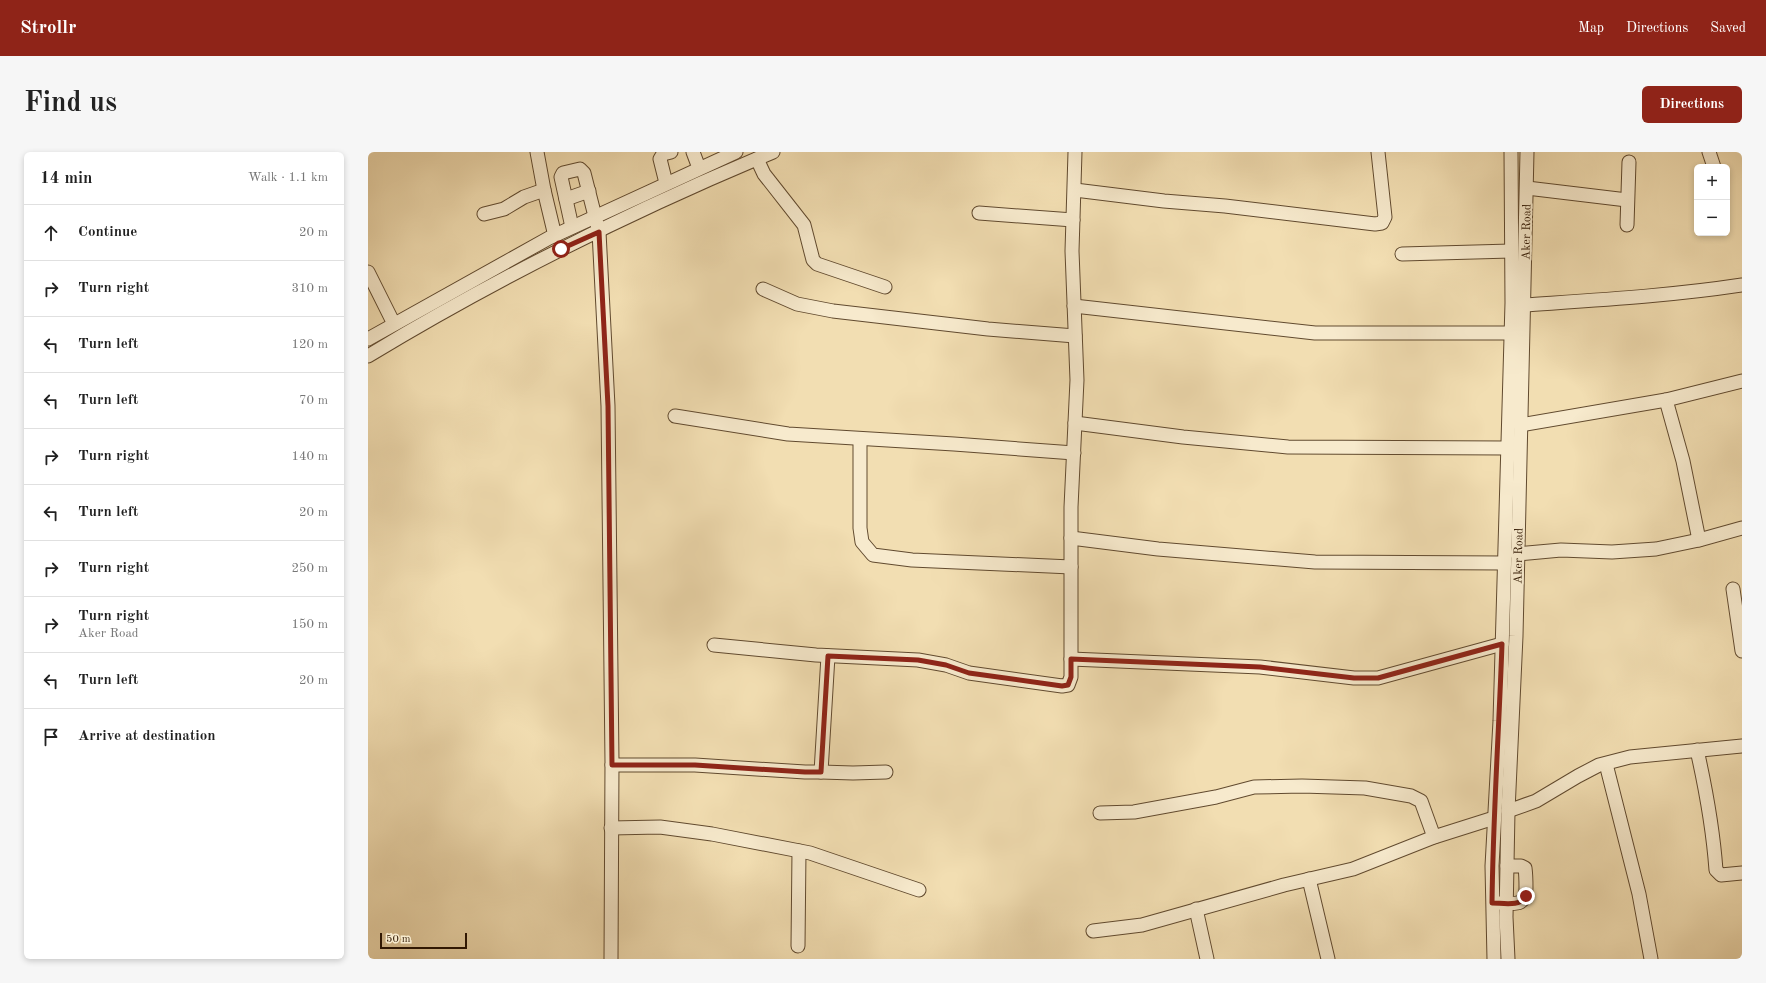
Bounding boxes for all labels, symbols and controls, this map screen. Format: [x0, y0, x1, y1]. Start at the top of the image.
text: Strollr [20, 19, 76, 38]
text: Map [1578, 21, 1604, 35]
text: Directions [1626, 21, 1688, 35]
text: Saved [1710, 21, 1746, 35]
button: Directions [1642, 86, 1742, 123]
text: Find us [24, 90, 117, 118]
map controls [1694, 164, 1730, 236]
button: + [1694, 164, 1730, 200]
text: 14 min [40, 170, 93, 187]
text: Walk · 1.1 km [248, 171, 328, 184]
button: − [1694, 200, 1730, 236]
street label: Aker Road [1521, 204, 1533, 260]
icon: ahead [40, 222, 62, 244]
text: Continue [78, 225, 137, 240]
text: 20 m [299, 226, 328, 239]
route start [552, 240, 570, 258]
icon: right [40, 278, 62, 300]
text: Turn right [78, 281, 149, 296]
text: 310 m [291, 282, 328, 295]
icon: left [40, 334, 62, 356]
text: Turn left [78, 337, 138, 352]
text: 120 m [291, 338, 328, 351]
icon: left [40, 390, 62, 412]
text: Turn left [78, 393, 138, 408]
text: 70 m [299, 394, 328, 407]
icon: right [40, 446, 62, 468]
text: Turn right [78, 449, 149, 464]
text: 140 m [291, 450, 328, 463]
icon: left [40, 502, 62, 524]
text: Turn left [78, 505, 138, 520]
text: 20 m [299, 506, 328, 519]
street label: Aker Road [1513, 528, 1525, 584]
icon: right [40, 558, 62, 580]
text: Turn right [78, 561, 149, 576]
text: 250 m [291, 562, 328, 575]
text: Turn right [78, 609, 149, 624]
icon: right [40, 614, 62, 636]
text: 150 m [291, 618, 328, 631]
text: Aker Road [78, 627, 139, 640]
icon: left [40, 670, 62, 692]
text: Turn left [78, 673, 138, 688]
text: 20 m [299, 674, 328, 687]
icon: arrive [40, 726, 62, 748]
text: Arrive at destination [78, 729, 216, 744]
route end [1517, 887, 1535, 905]
scale bar [380, 931, 467, 950]
text: 50 m [386, 934, 411, 945]

